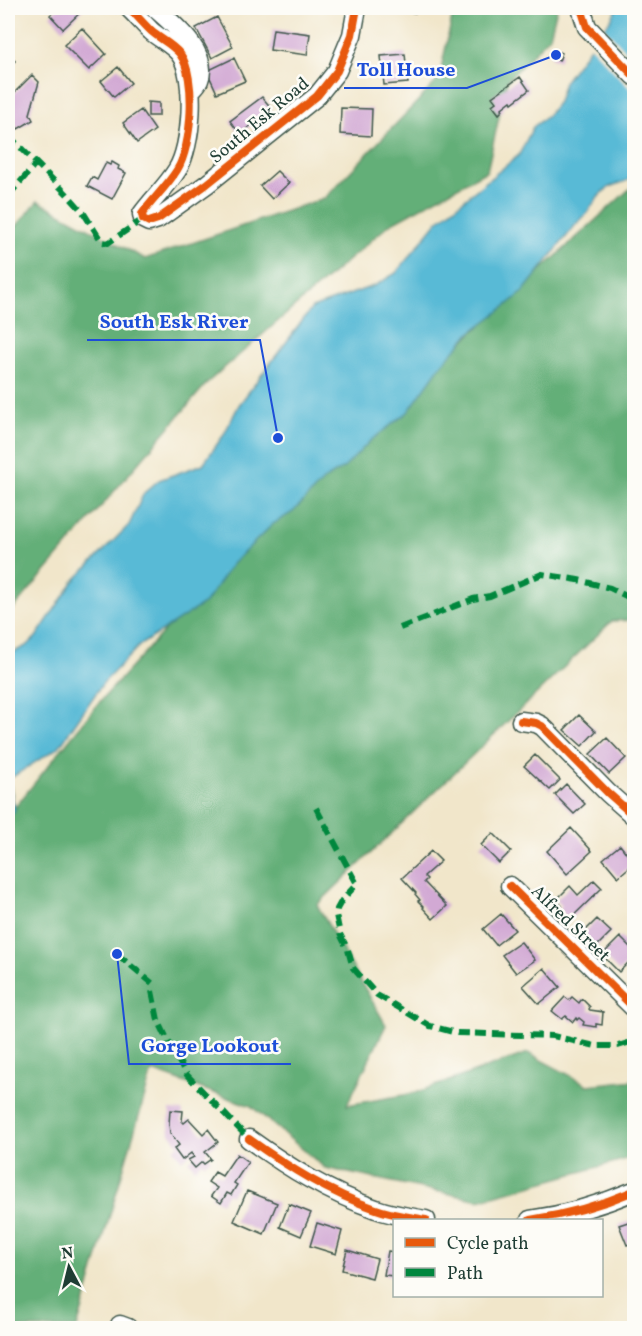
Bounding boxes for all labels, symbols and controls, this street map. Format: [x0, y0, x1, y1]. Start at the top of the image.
callout: Toll House [344, 50, 467, 88]
text: Toll House [356, 57, 456, 85]
street label: South Esk Road [205, 72, 315, 170]
callout: South Esk River [87, 302, 260, 340]
text: South Esk River [100, 309, 249, 337]
street label: Alfred Street [525, 880, 615, 968]
callout: Gorge Lookout [129, 1026, 291, 1064]
text: Gorge Lookout [141, 1033, 280, 1061]
legend [393, 1219, 603, 1297]
text: Cycle path [447, 1232, 529, 1257]
north arrow [39, 1237, 99, 1297]
text: N [60, 1242, 75, 1266]
text: Path [447, 1262, 483, 1287]

